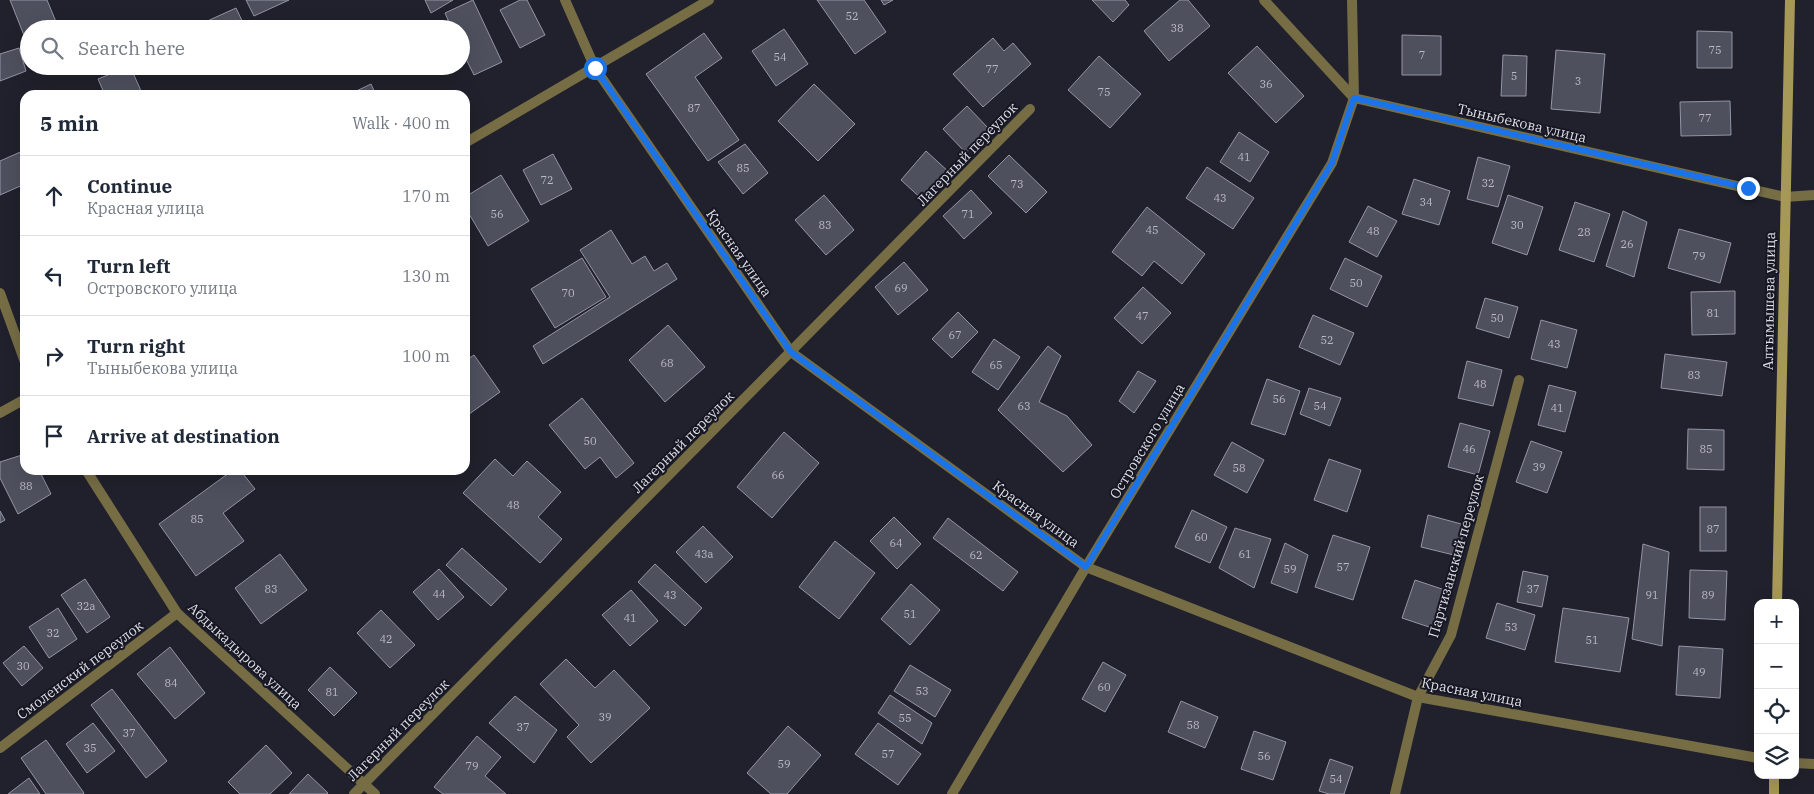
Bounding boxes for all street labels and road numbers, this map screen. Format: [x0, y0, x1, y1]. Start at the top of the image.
street label: Лагерный переулок [913, 98, 1021, 210]
street label: Тыныбекова улица [1456, 99, 1589, 147]
street label: Красная улица [702, 206, 776, 301]
street label: Алтымышева улица [1759, 231, 1779, 370]
street label: Островского улица [1105, 380, 1189, 502]
street label: Лагерный переулок [628, 387, 738, 497]
street label: Партизанский переулок [1424, 472, 1488, 640]
street label: Красная улица [989, 477, 1083, 552]
street label: Абдыкадырова улица [184, 599, 306, 714]
street label: Смоленский переулок [13, 616, 147, 724]
street label: Красная улица [1420, 673, 1524, 711]
street label: Лагерный переулок [343, 675, 453, 785]

